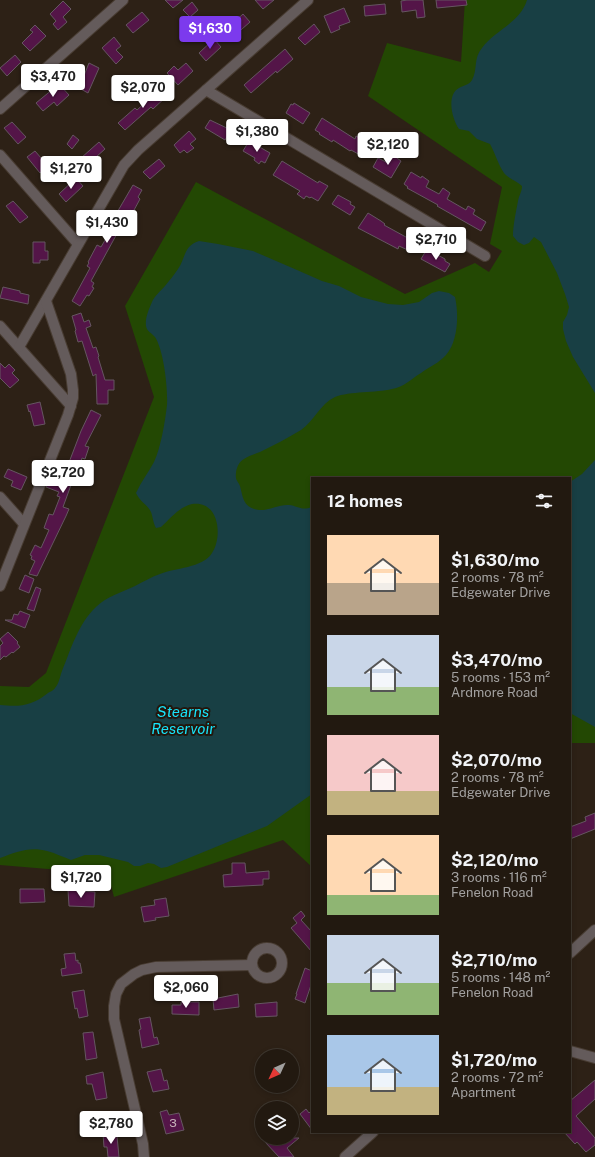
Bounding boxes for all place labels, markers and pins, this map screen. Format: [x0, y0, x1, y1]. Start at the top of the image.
pin: $1,630 [177, 16, 243, 50]
pin: $3,470 [20, 64, 86, 98]
pin: $2,070 [110, 75, 176, 109]
pin: $1,380 [224, 119, 290, 153]
pin: $2,120 [355, 132, 421, 166]
pin: $1,270 [38, 156, 104, 190]
pin: $1,430 [74, 210, 140, 244]
pin: $2,710 [403, 227, 469, 261]
pin: $2,720 [30, 460, 96, 494]
pin: $1,720 [48, 865, 114, 899]
pin: $2,060 [153, 975, 219, 1009]
pin: $2,780 [78, 1111, 144, 1145]

